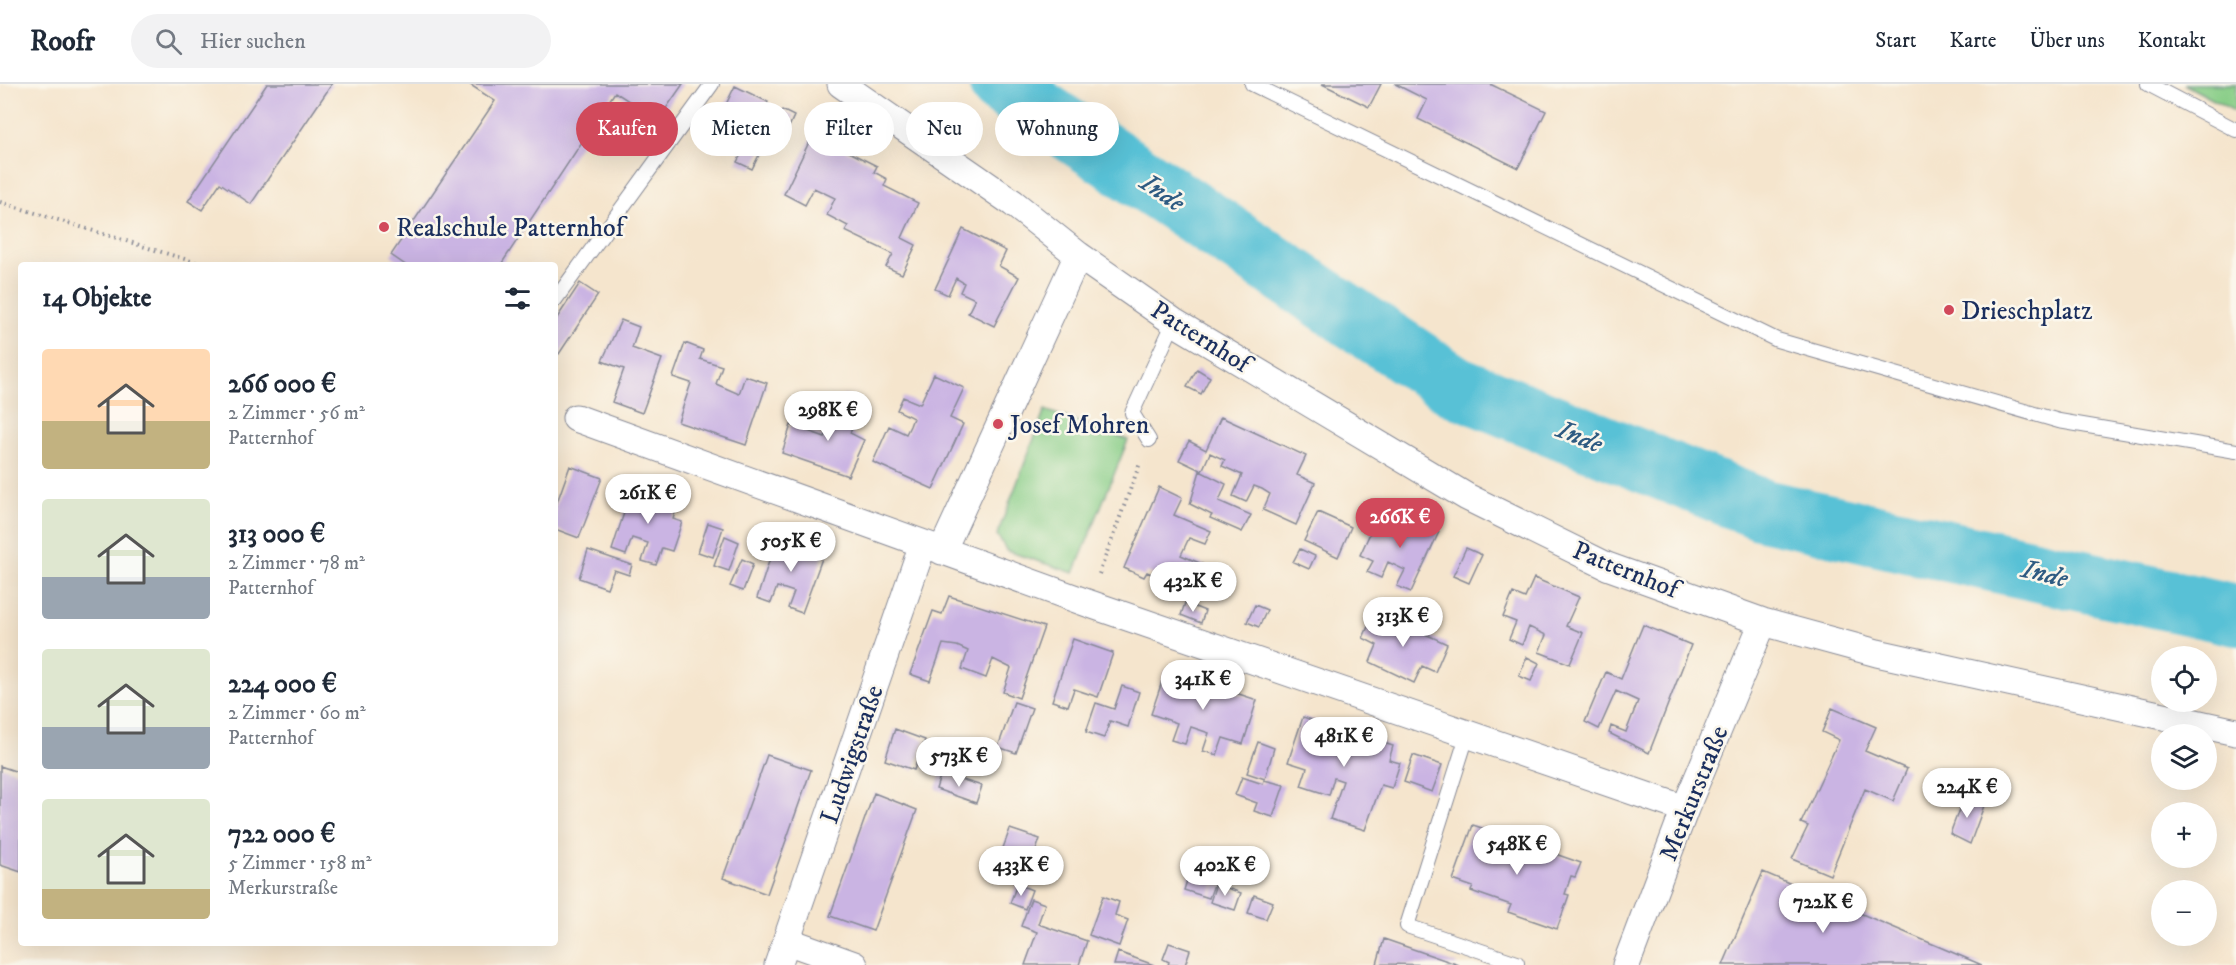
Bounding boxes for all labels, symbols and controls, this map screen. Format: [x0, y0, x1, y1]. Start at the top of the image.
search box [131, 14, 551, 68]
text: Roofr [30, 24, 95, 59]
icon: search [152, 25, 185, 58]
text: Hier suchen [200, 28, 306, 55]
text: Start [1875, 28, 1917, 54]
text: Karte [1950, 28, 1996, 54]
text: Über uns [2029, 28, 2105, 54]
text: Kontakt [2138, 28, 2206, 54]
chip: Kaufen [576, 102, 678, 156]
chip: Mieten [690, 102, 792, 156]
chip: Filter [804, 102, 894, 156]
chip: Neu [906, 102, 983, 156]
chip: Wohnung [995, 102, 1119, 156]
water label: Inde [1132, 165, 1192, 220]
place label: Realschule Patternhof [396, 212, 628, 245]
marker: Realschule Patternhof [377, 220, 391, 234]
text: 14 Objekte [42, 282, 152, 315]
icon: filters [501, 282, 534, 315]
street label: Patternhof [1144, 294, 1259, 383]
place label: Drieschplatz [1961, 295, 2092, 328]
marker: Drieschplatz [1942, 303, 1956, 317]
text: 266 000 € [228, 368, 336, 401]
icon: home [90, 373, 162, 445]
pin: 298K € [779, 391, 877, 442]
text: 298K € [798, 398, 858, 423]
text: 2 Zimmer · 56 m² [228, 401, 365, 426]
place label: Josef Mohren [1008, 409, 1150, 442]
water label: Inde [1550, 412, 1608, 462]
marker: Josef Mohren [991, 417, 1005, 431]
text: Patternhof [228, 426, 314, 451]
pin: 261K € [599, 474, 697, 525]
text: 261K € [619, 481, 677, 506]
pin: 266K € [1351, 498, 1449, 549]
text: 266K € [1370, 505, 1430, 530]
text: 313 000 € [228, 518, 325, 551]
pin: 505K € [742, 522, 840, 573]
icon: home [90, 523, 162, 595]
text: 505K € [761, 529, 821, 554]
street label: Patternhof [1568, 534, 1687, 608]
text: 2 Zimmer · 78 m² [228, 551, 365, 576]
water label: Inde [2017, 552, 2072, 596]
pin: 432K € [1144, 562, 1242, 613]
text: 432K € [1164, 569, 1222, 594]
text: Patternhof [228, 576, 314, 601]
pin: 313K € [1354, 597, 1452, 648]
text: 313K € [1377, 604, 1429, 629]
map controls [2151, 646, 2217, 946]
button: locate [2151, 646, 2217, 712]
pin: 341K € [1154, 660, 1252, 711]
text: 341K € [1175, 667, 1231, 692]
text: 224 000 € [228, 668, 337, 701]
icon: home [90, 673, 162, 745]
street label: Ludwigstraße [813, 681, 892, 828]
text: 2 Zimmer · 60 m² [228, 701, 366, 726]
pin: 481K € [1295, 717, 1393, 768]
street label: Merkurstraße [1652, 721, 1736, 866]
text: 481K € [1315, 724, 1373, 749]
button: layers [2151, 724, 2217, 790]
text: Patternhof [228, 726, 314, 751]
pin: 573K € [910, 737, 1008, 788]
text: 573K € [930, 744, 988, 769]
pin: 224K € [1918, 768, 2016, 819]
text: 224K € [1936, 775, 1998, 800]
button: + [2151, 802, 2217, 868]
text: 722 000 € [228, 818, 336, 851]
icon: home [90, 823, 162, 895]
pin: 548K € [1468, 825, 1566, 876]
text: 548K € [1487, 832, 1547, 857]
pin: 433K € [972, 846, 1070, 897]
pin: 402K € [1176, 846, 1274, 897]
text: 5 Zimmer · 158 m² [228, 851, 372, 876]
text: 433K € [993, 853, 1049, 878]
text: 402K € [1194, 853, 1256, 878]
text: Merkurstraße [228, 876, 338, 901]
button: − [2151, 880, 2217, 946]
pin: 722K € [1774, 883, 1872, 934]
text: 722K € [1793, 890, 1853, 915]

